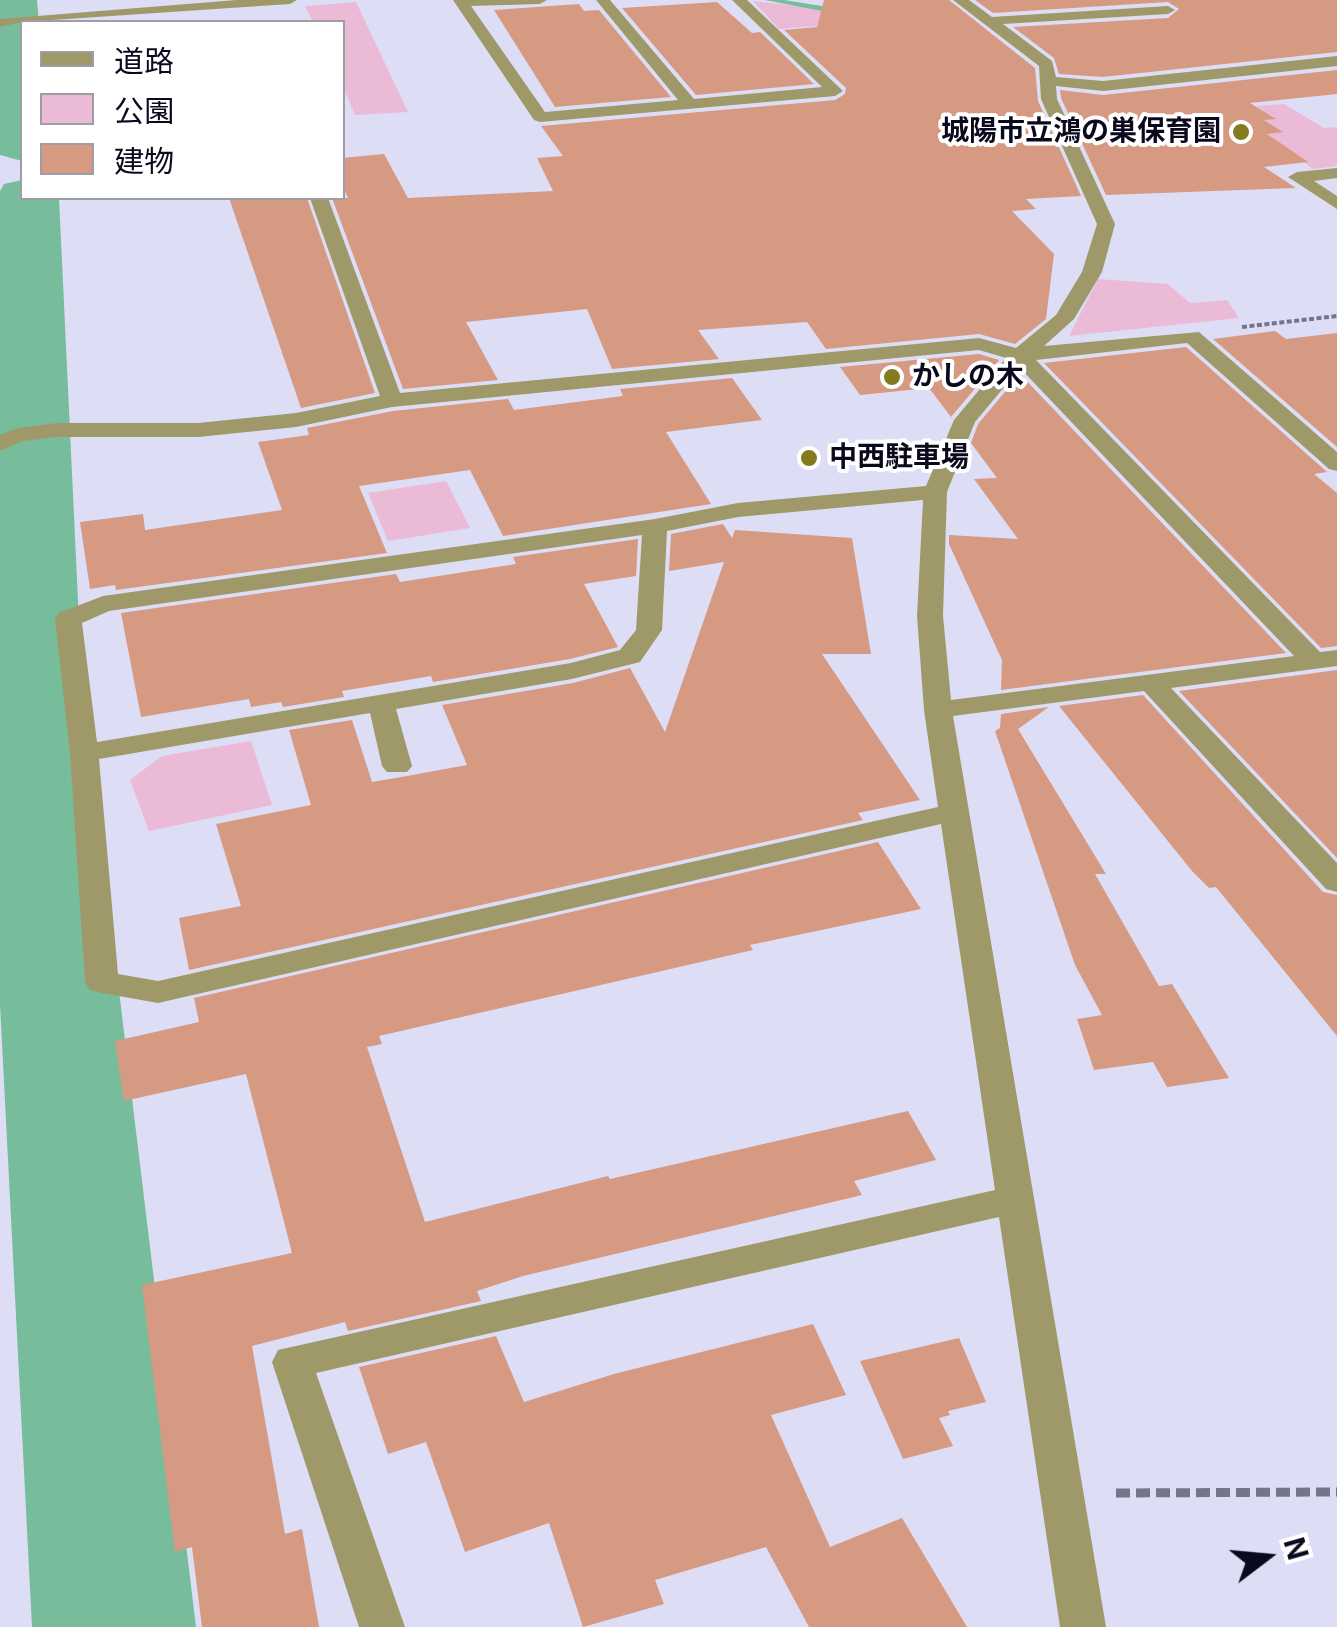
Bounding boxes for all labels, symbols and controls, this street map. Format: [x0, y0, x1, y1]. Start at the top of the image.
legend [20, 20, 345, 200]
text: 道路 [114, 43, 174, 79]
text: 公園 [114, 93, 174, 129]
place label: 城陽市立鴻の巣保育園 [941, 115, 1221, 149]
marker: 城陽市立鴻の巣保育園 [1230, 121, 1252, 143]
text: 建物 [114, 143, 174, 179]
place label: かしの木 [912, 360, 1024, 394]
marker: かしの木 [881, 366, 903, 388]
place label: 中西駐車場 [829, 441, 969, 475]
marker: 中西駐車場 [798, 447, 820, 469]
north arrow [1217, 1507, 1317, 1607]
text: N [1277, 1534, 1315, 1564]

